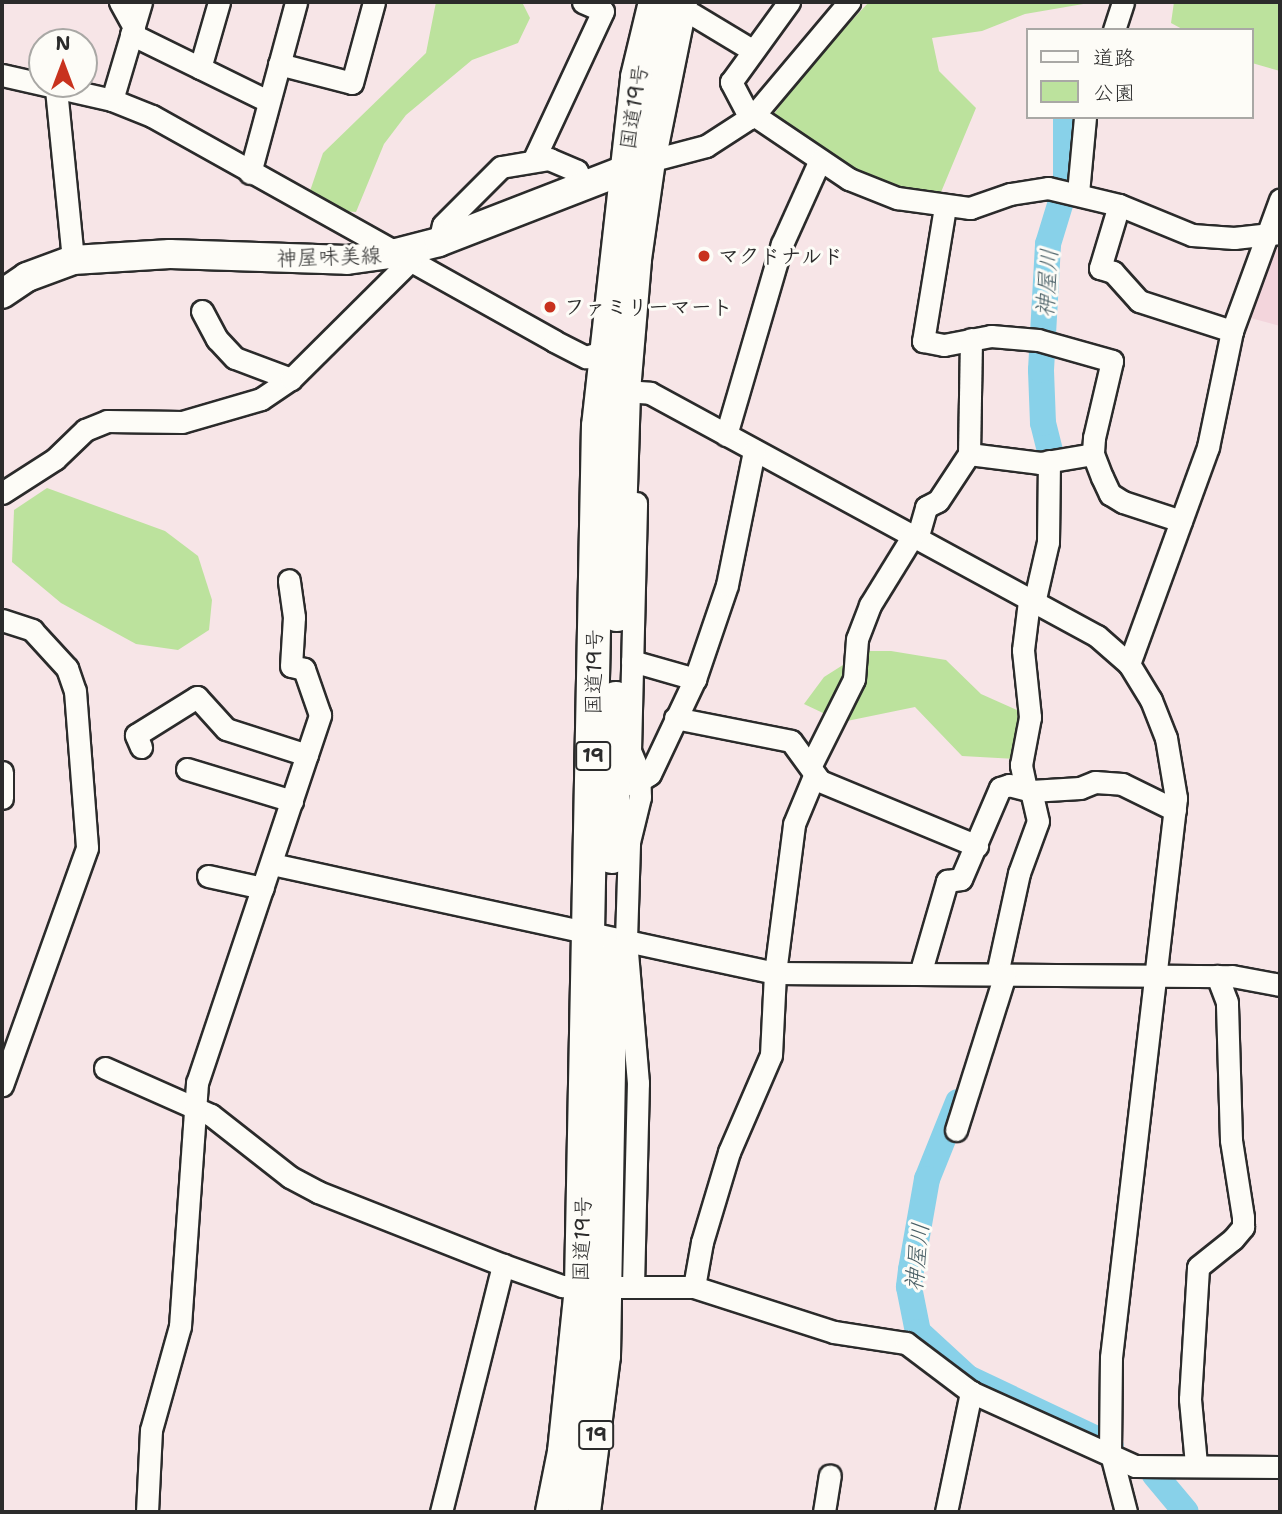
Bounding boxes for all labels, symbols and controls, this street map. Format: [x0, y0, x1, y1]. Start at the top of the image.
north arrow [28, 28, 98, 98]
legend [1026, 28, 1254, 119]
text: N [55, 31, 71, 56]
text: 道路 [1093, 44, 1135, 72]
street label: 国道19号 [615, 63, 653, 151]
text: 公園 [1093, 79, 1135, 107]
street label: 神屋味美線 [276, 243, 382, 271]
place label: マクドナルド [718, 243, 844, 269]
marker: マクドナルド [696, 248, 712, 264]
water label: 神屋川 [1031, 248, 1063, 318]
place label: ファミリーマート [564, 294, 732, 320]
marker: ファミリーマート [542, 299, 558, 315]
street label: 国道19号 [581, 629, 607, 715]
road number: 19 [574, 740, 612, 772]
street label: 国道19号 [568, 1196, 596, 1282]
water label: 神屋川 [900, 1221, 934, 1293]
road number: 19 [577, 1420, 615, 1450]

